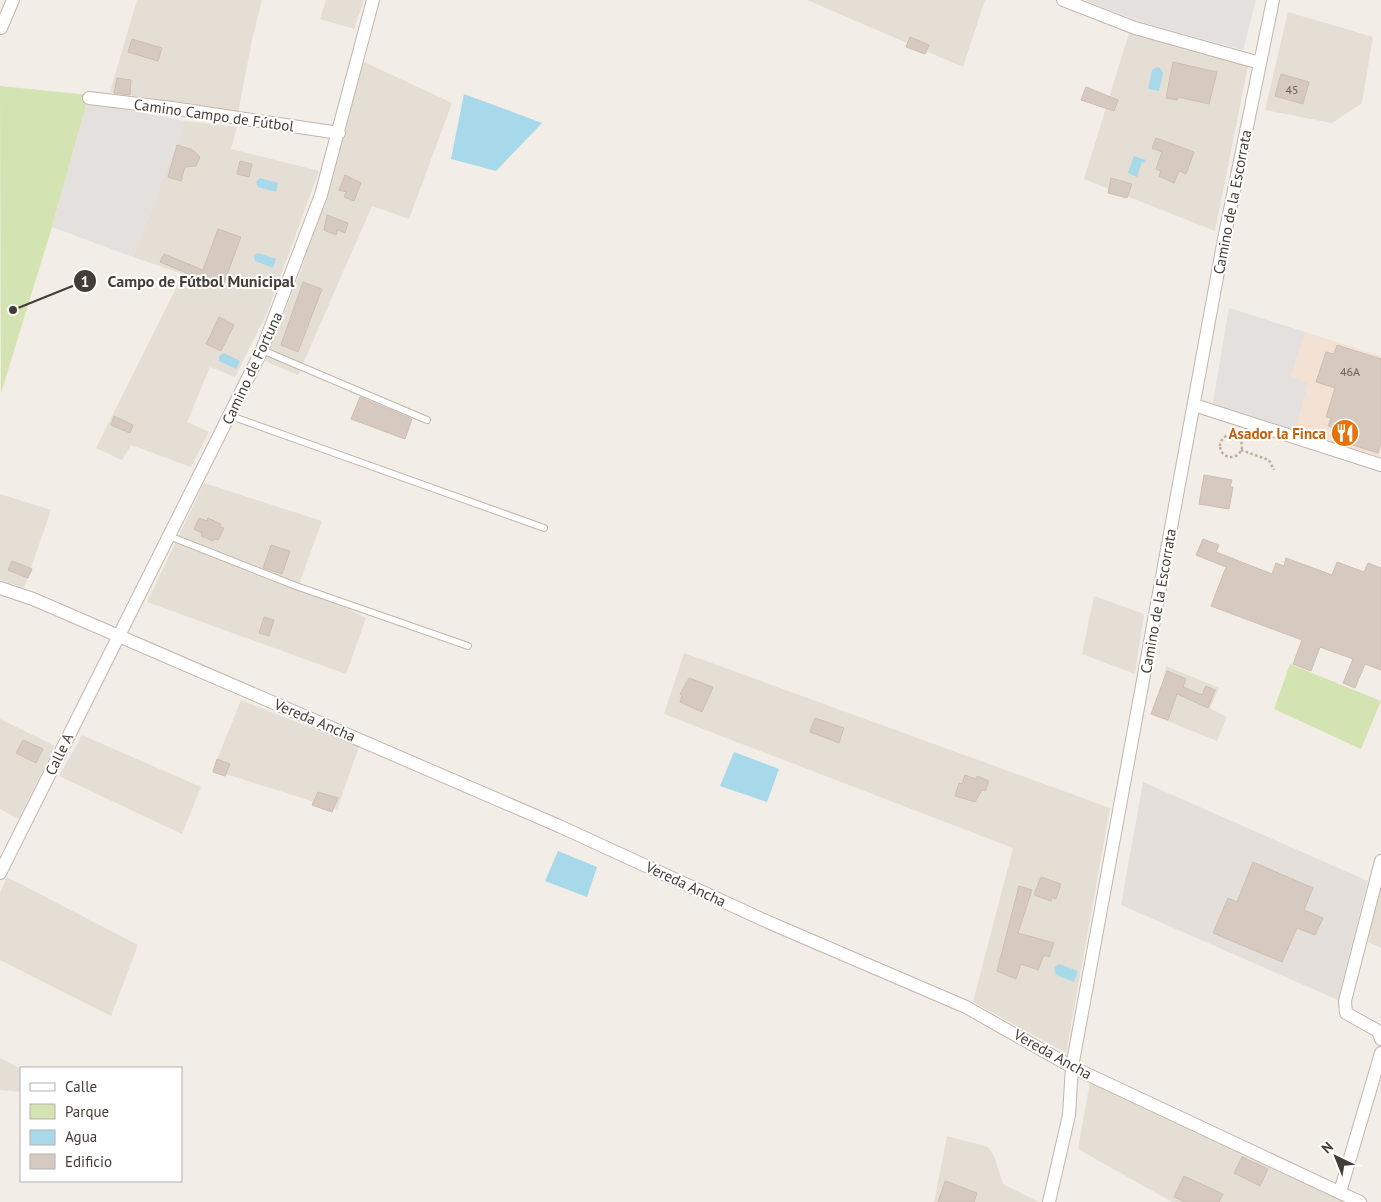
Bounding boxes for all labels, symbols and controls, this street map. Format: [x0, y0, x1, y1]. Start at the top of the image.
house number: 45 [1285, 82, 1299, 97]
street label: Camino Campo de Fútbol [133, 94, 296, 136]
street label: Camino de la Escorrata [1209, 128, 1255, 276]
callout: Campo de Fútbol Municipal [73, 266, 304, 297]
text: Campo de Fútbol Municipal [108, 271, 295, 291]
text: 1 [81, 272, 89, 291]
street label: Camino de Fortuna [218, 309, 286, 427]
house number: 46A [1340, 364, 1360, 379]
restaurant icon: Asador la Finca [1330, 418, 1360, 448]
place label: Asador la Finca [1229, 424, 1326, 443]
street label: Camino de la Escorrata [1136, 527, 1180, 675]
street label: Vereda Ancha [271, 694, 358, 746]
street label: Calle A [41, 730, 77, 778]
street label: Vereda Ancha [642, 857, 729, 911]
street label: Vereda Ancha [1010, 1024, 1095, 1083]
legend [20, 1067, 182, 1182]
text: Calle [65, 1077, 97, 1096]
text: Parque [65, 1102, 109, 1121]
text: Agua [65, 1127, 97, 1146]
north arrow [1311, 1132, 1361, 1182]
text: N [1318, 1138, 1337, 1157]
text: Edificio [65, 1152, 112, 1171]

